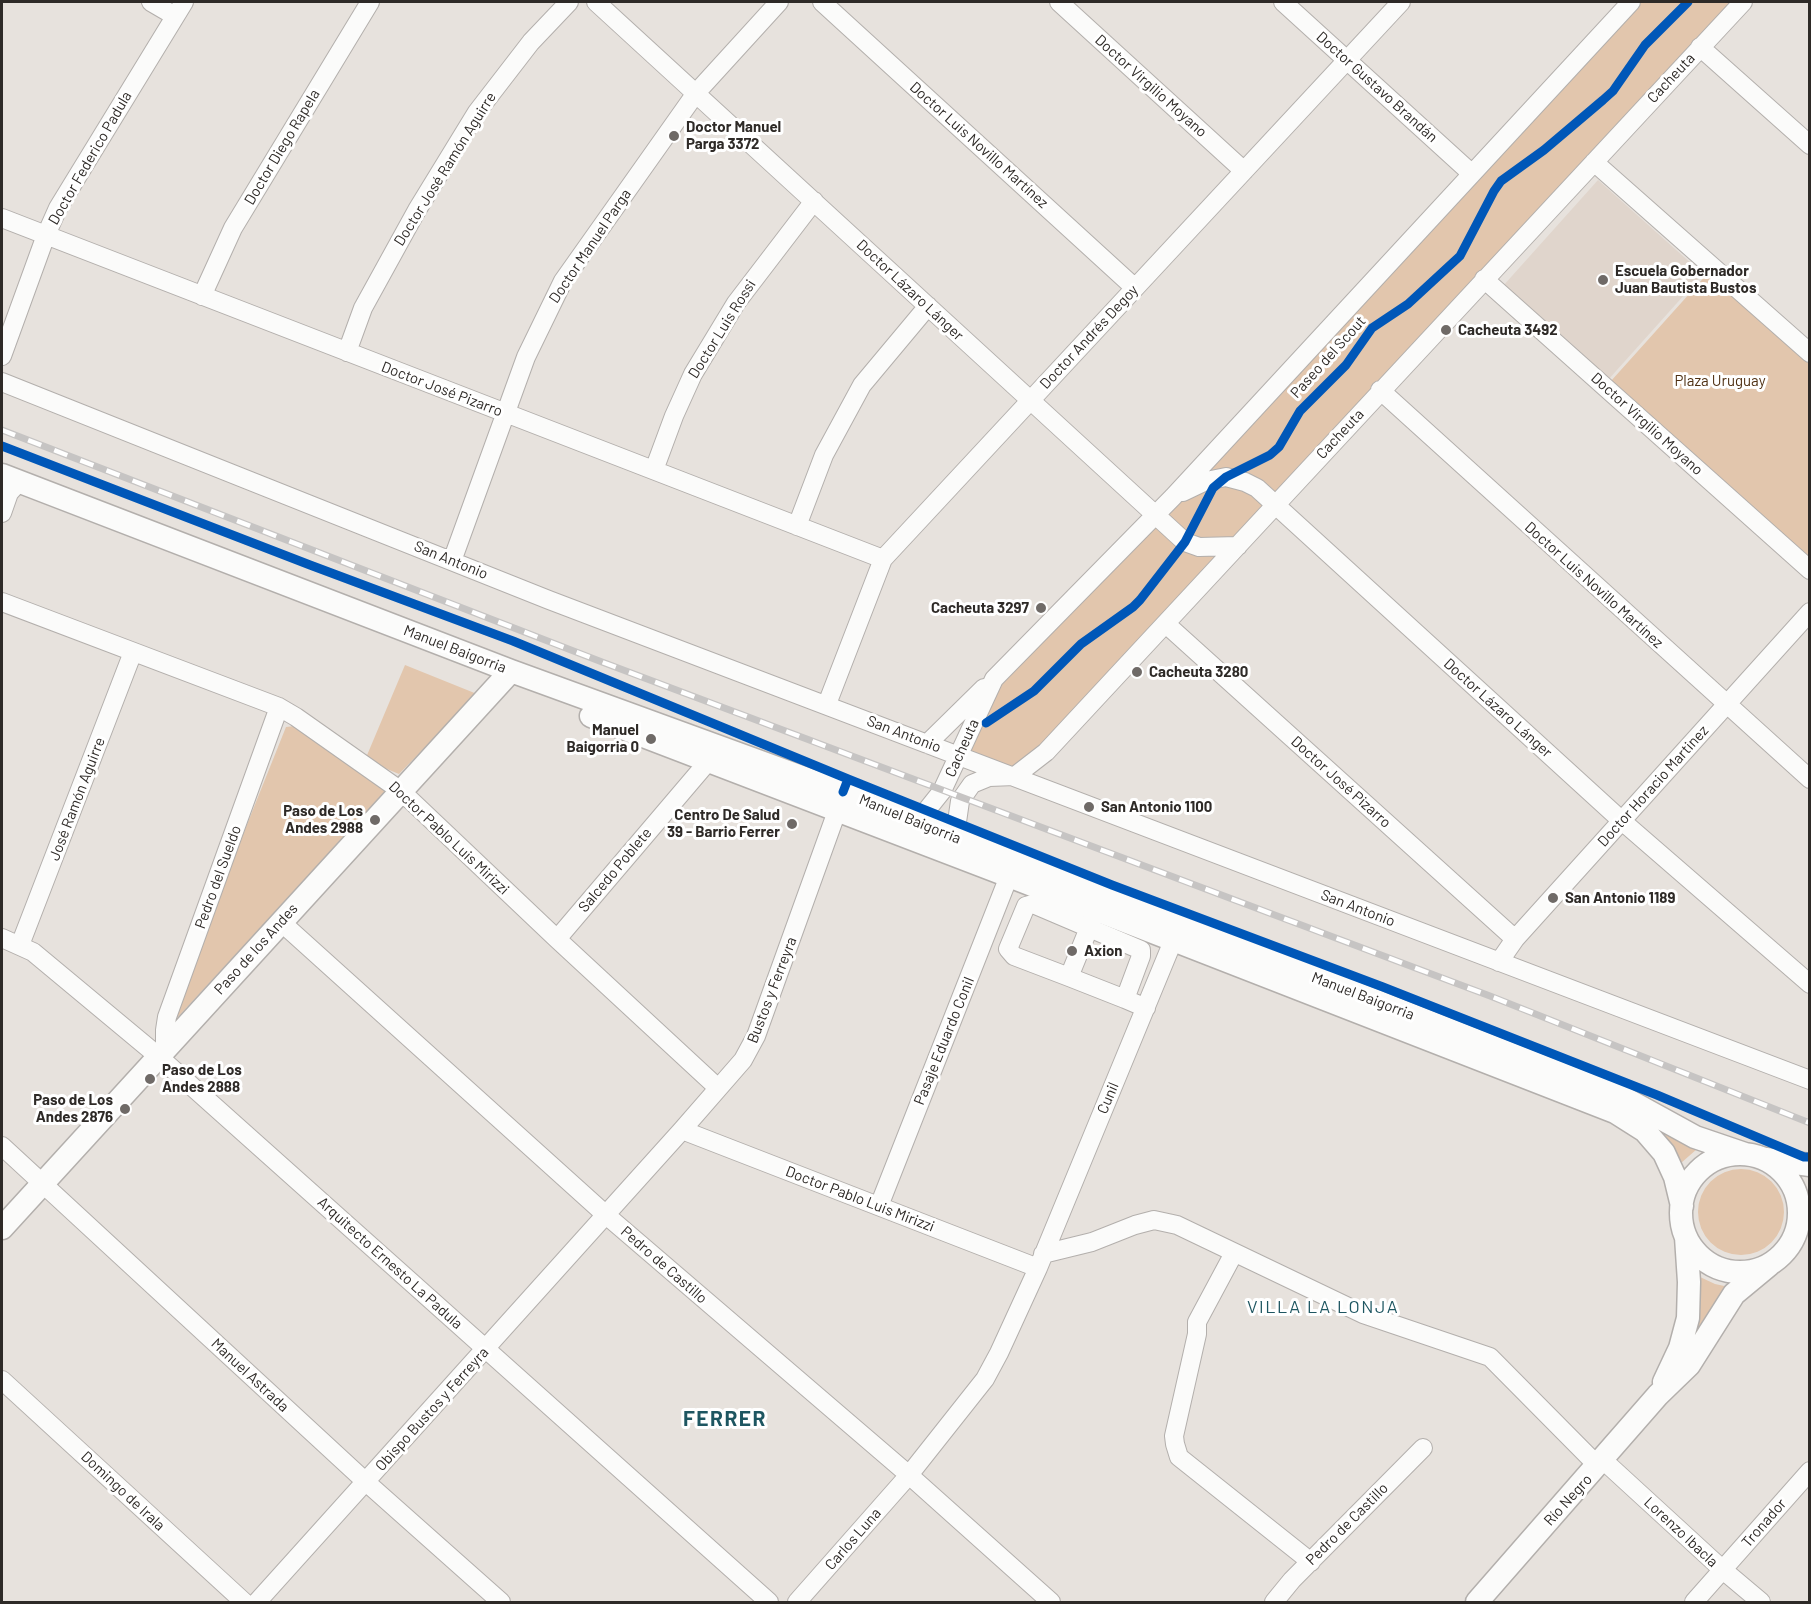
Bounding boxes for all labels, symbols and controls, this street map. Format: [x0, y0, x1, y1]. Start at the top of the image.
street label: Doctor Gustavo Brandán [1313, 28, 1441, 146]
street label: Doctor Virgilio Moyano [1091, 31, 1211, 141]
street label: Cacheuta [1643, 49, 1699, 107]
street label: Doctor Luis Novillo Martínez [906, 78, 1052, 212]
street label: Doctor Diego Rapela [240, 86, 324, 208]
street label: Doctor Federico Padula [44, 88, 136, 228]
street label: Doctor José Ramón Aguirre [390, 89, 500, 249]
place label: Doctor Manuel Parga 3372 [686, 118, 781, 153]
marker: Doctor Manuel Parga 3372 [667, 129, 681, 143]
street label: Doctor Manuel Parga [545, 186, 635, 306]
street label: Doctor Lázaro Lánger [853, 236, 967, 344]
place label: Escuela Gobernador Juan Bautista Bustos [1615, 262, 1756, 297]
marker: Escuela Gobernador Juan Bautista Bustos [1596, 273, 1610, 287]
street label: Doctor Luis Rossi [684, 276, 760, 382]
street label: Doctor Andrés Degoy [1036, 281, 1142, 393]
street label: Paseo del Scout [1287, 312, 1369, 402]
place label: Cacheuta 3492 [1458, 321, 1558, 339]
marker: Cacheuta 3492 [1439, 323, 1453, 337]
street label: Doctor José Pizarro [379, 358, 505, 420]
street label: Doctor Virgilio Moyano [1587, 369, 1707, 479]
park label: Plaza Uruguay [1674, 372, 1766, 390]
street label: Cacheuta [1312, 405, 1368, 463]
street label: Doctor Luis Novillo Martínez [1521, 518, 1667, 652]
street label: San Antonio [411, 537, 491, 583]
place label: Cacheuta 3297 [931, 599, 1029, 617]
marker: Cacheuta 3297 [1034, 601, 1048, 615]
street label: Manuel Baigorria [401, 621, 509, 677]
street label: Doctor Lázaro Lánger [1440, 654, 1556, 762]
place label: Cacheuta 3280 [1149, 663, 1248, 681]
marker: Cacheuta 3280 [1130, 665, 1144, 679]
street label: San Antonio [864, 712, 944, 756]
street label: Cacheuta [941, 716, 983, 780]
place label: Manuel Baigorria 0 [567, 721, 639, 756]
street label: Doctor Horacio Martinez [1594, 722, 1712, 850]
marker: Manuel Baigorria 0 [644, 732, 658, 746]
street label: Doctor José Pizarro [1287, 732, 1395, 832]
street label: José Ramón Aguirre [45, 735, 109, 863]
street label: Doctor Pablo Luis Mirizzi [385, 778, 513, 898]
street label: Manuel Baigorria [856, 790, 964, 848]
place label: San Antonio 1100 [1101, 798, 1212, 816]
marker: San Antonio 1100 [1082, 800, 1096, 814]
place label: Paso de Los Andes 2988 [283, 802, 363, 837]
place label: Centro De Salud 39 - Barrio Ferrer [667, 806, 780, 841]
marker: Paso de Los Andes 2988 [368, 813, 382, 827]
marker: Centro De Salud 39 - Barrio Ferrer [785, 817, 799, 831]
street label: Pedro del Sueldo [191, 823, 245, 931]
street label: Salcedo Poblete [575, 824, 655, 916]
street label: San Antonio [1318, 886, 1398, 930]
place label: San Antonio 1189 [1565, 889, 1675, 907]
marker: San Antonio 1189 [1546, 891, 1560, 905]
street label: Paso de los Andes [210, 900, 302, 998]
street label: Bustos y Ferreyra [743, 934, 801, 1046]
place label: Axion [1084, 942, 1123, 960]
marker: Axion [1065, 944, 1079, 958]
street label: Manuel Baigorria [1309, 968, 1417, 1024]
street label: Pasaje Eduardo Conil [910, 974, 978, 1108]
place label: Paso de Los Andes 2888 [162, 1061, 242, 1096]
marker: Paso de Los Andes 2888 [143, 1072, 157, 1086]
street label: Cunil [1093, 1080, 1123, 1116]
place label: Paso de Los Andes 2876 [33, 1091, 113, 1126]
marker: Paso de Los Andes 2876 [118, 1102, 132, 1116]
street label: Doctor Pablo Luis Mirizzi [783, 1162, 937, 1236]
street label: Arquitecto Ernesto La Padula [314, 1193, 466, 1333]
street label: Pedro de Castillo [617, 1223, 711, 1307]
district label: VILLA LA LONJA [1247, 1296, 1399, 1318]
street label: Manuel Astrada [207, 1334, 293, 1416]
street label: Obispo Bustos y Ferreyra [372, 1343, 492, 1475]
district label: FERRER [683, 1406, 767, 1432]
street label: Domingo de Irala [77, 1448, 169, 1534]
street label: Río Negro [1540, 1470, 1596, 1530]
street label: Pedro de Castillo [1302, 1479, 1392, 1569]
street label: Lorenzo Ibacla [1640, 1493, 1722, 1571]
street label: Tronador [1738, 1495, 1790, 1551]
street label: Carlos Luna [821, 1504, 885, 1574]

